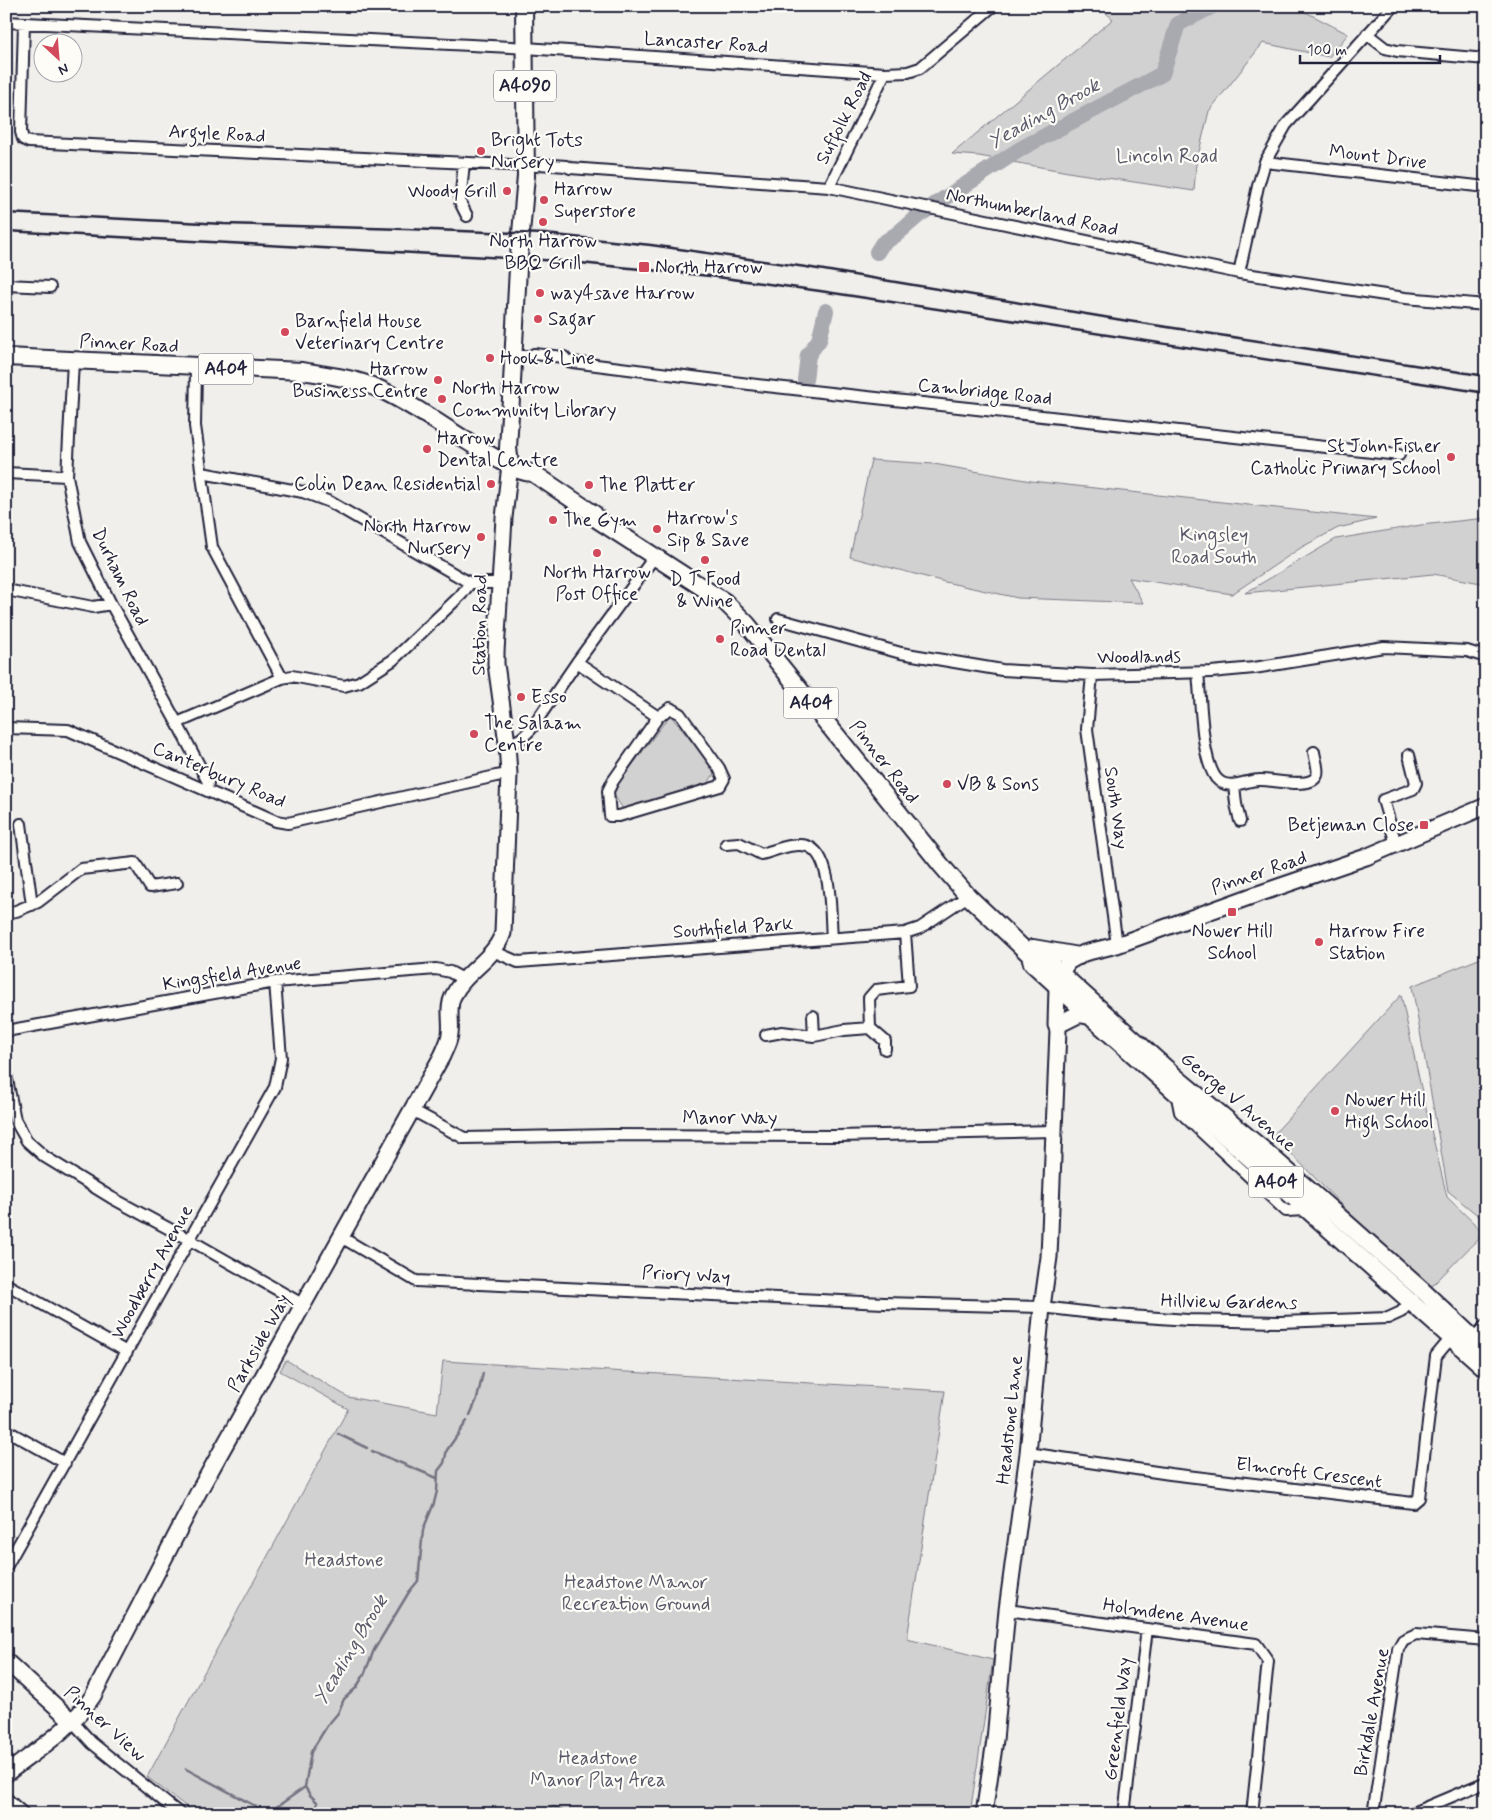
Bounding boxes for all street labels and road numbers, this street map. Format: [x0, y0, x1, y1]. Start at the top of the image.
street label: Lancaster Road [643, 26, 769, 60]
street label: Suffolk Road [810, 67, 881, 170]
road number: A4090 [494, 70, 556, 102]
street label: Argyle Road [168, 119, 266, 152]
street label: Mount Drive [1328, 139, 1428, 175]
street label: Northumberland Road [944, 182, 1120, 242]
street label: Pinner Road [79, 329, 179, 359]
road number: A404 [198, 354, 254, 384]
street label: Cambridge Road [916, 373, 1053, 413]
street label: Durham Road [86, 524, 154, 630]
street label: Station Road [467, 574, 493, 676]
street label: Woodlands [1097, 644, 1181, 670]
road number: A404 [784, 688, 838, 718]
street label: Pinner Road [844, 715, 924, 809]
street label: Canterbury Road [148, 736, 289, 815]
street label: South Way [1098, 765, 1134, 851]
street label: Pinner Road [1208, 845, 1310, 901]
street label: Southfield Park [672, 911, 794, 945]
street label: Kingsfield Avenue [161, 951, 303, 999]
street label: George V Avenue [1174, 1046, 1301, 1159]
street label: Manor Way [682, 1106, 778, 1131]
road number: A404 [1248, 1166, 1304, 1198]
street label: Woodberry Avenue [105, 1200, 199, 1344]
street label: Priory Way [641, 1260, 731, 1291]
street label: Hillview Gardens [1160, 1288, 1298, 1316]
street label: Parkside Way [222, 1289, 297, 1397]
street label: Headstone Lane [991, 1354, 1029, 1486]
street label: Elmcroft Crescent [1234, 1452, 1384, 1494]
street label: Holmdene Avenue [1101, 1592, 1251, 1638]
street label: Birkdale Avenue [1348, 1646, 1396, 1778]
street label: Greenfield Way [1098, 1656, 1139, 1782]
street label: Pinner View [59, 1680, 151, 1768]

